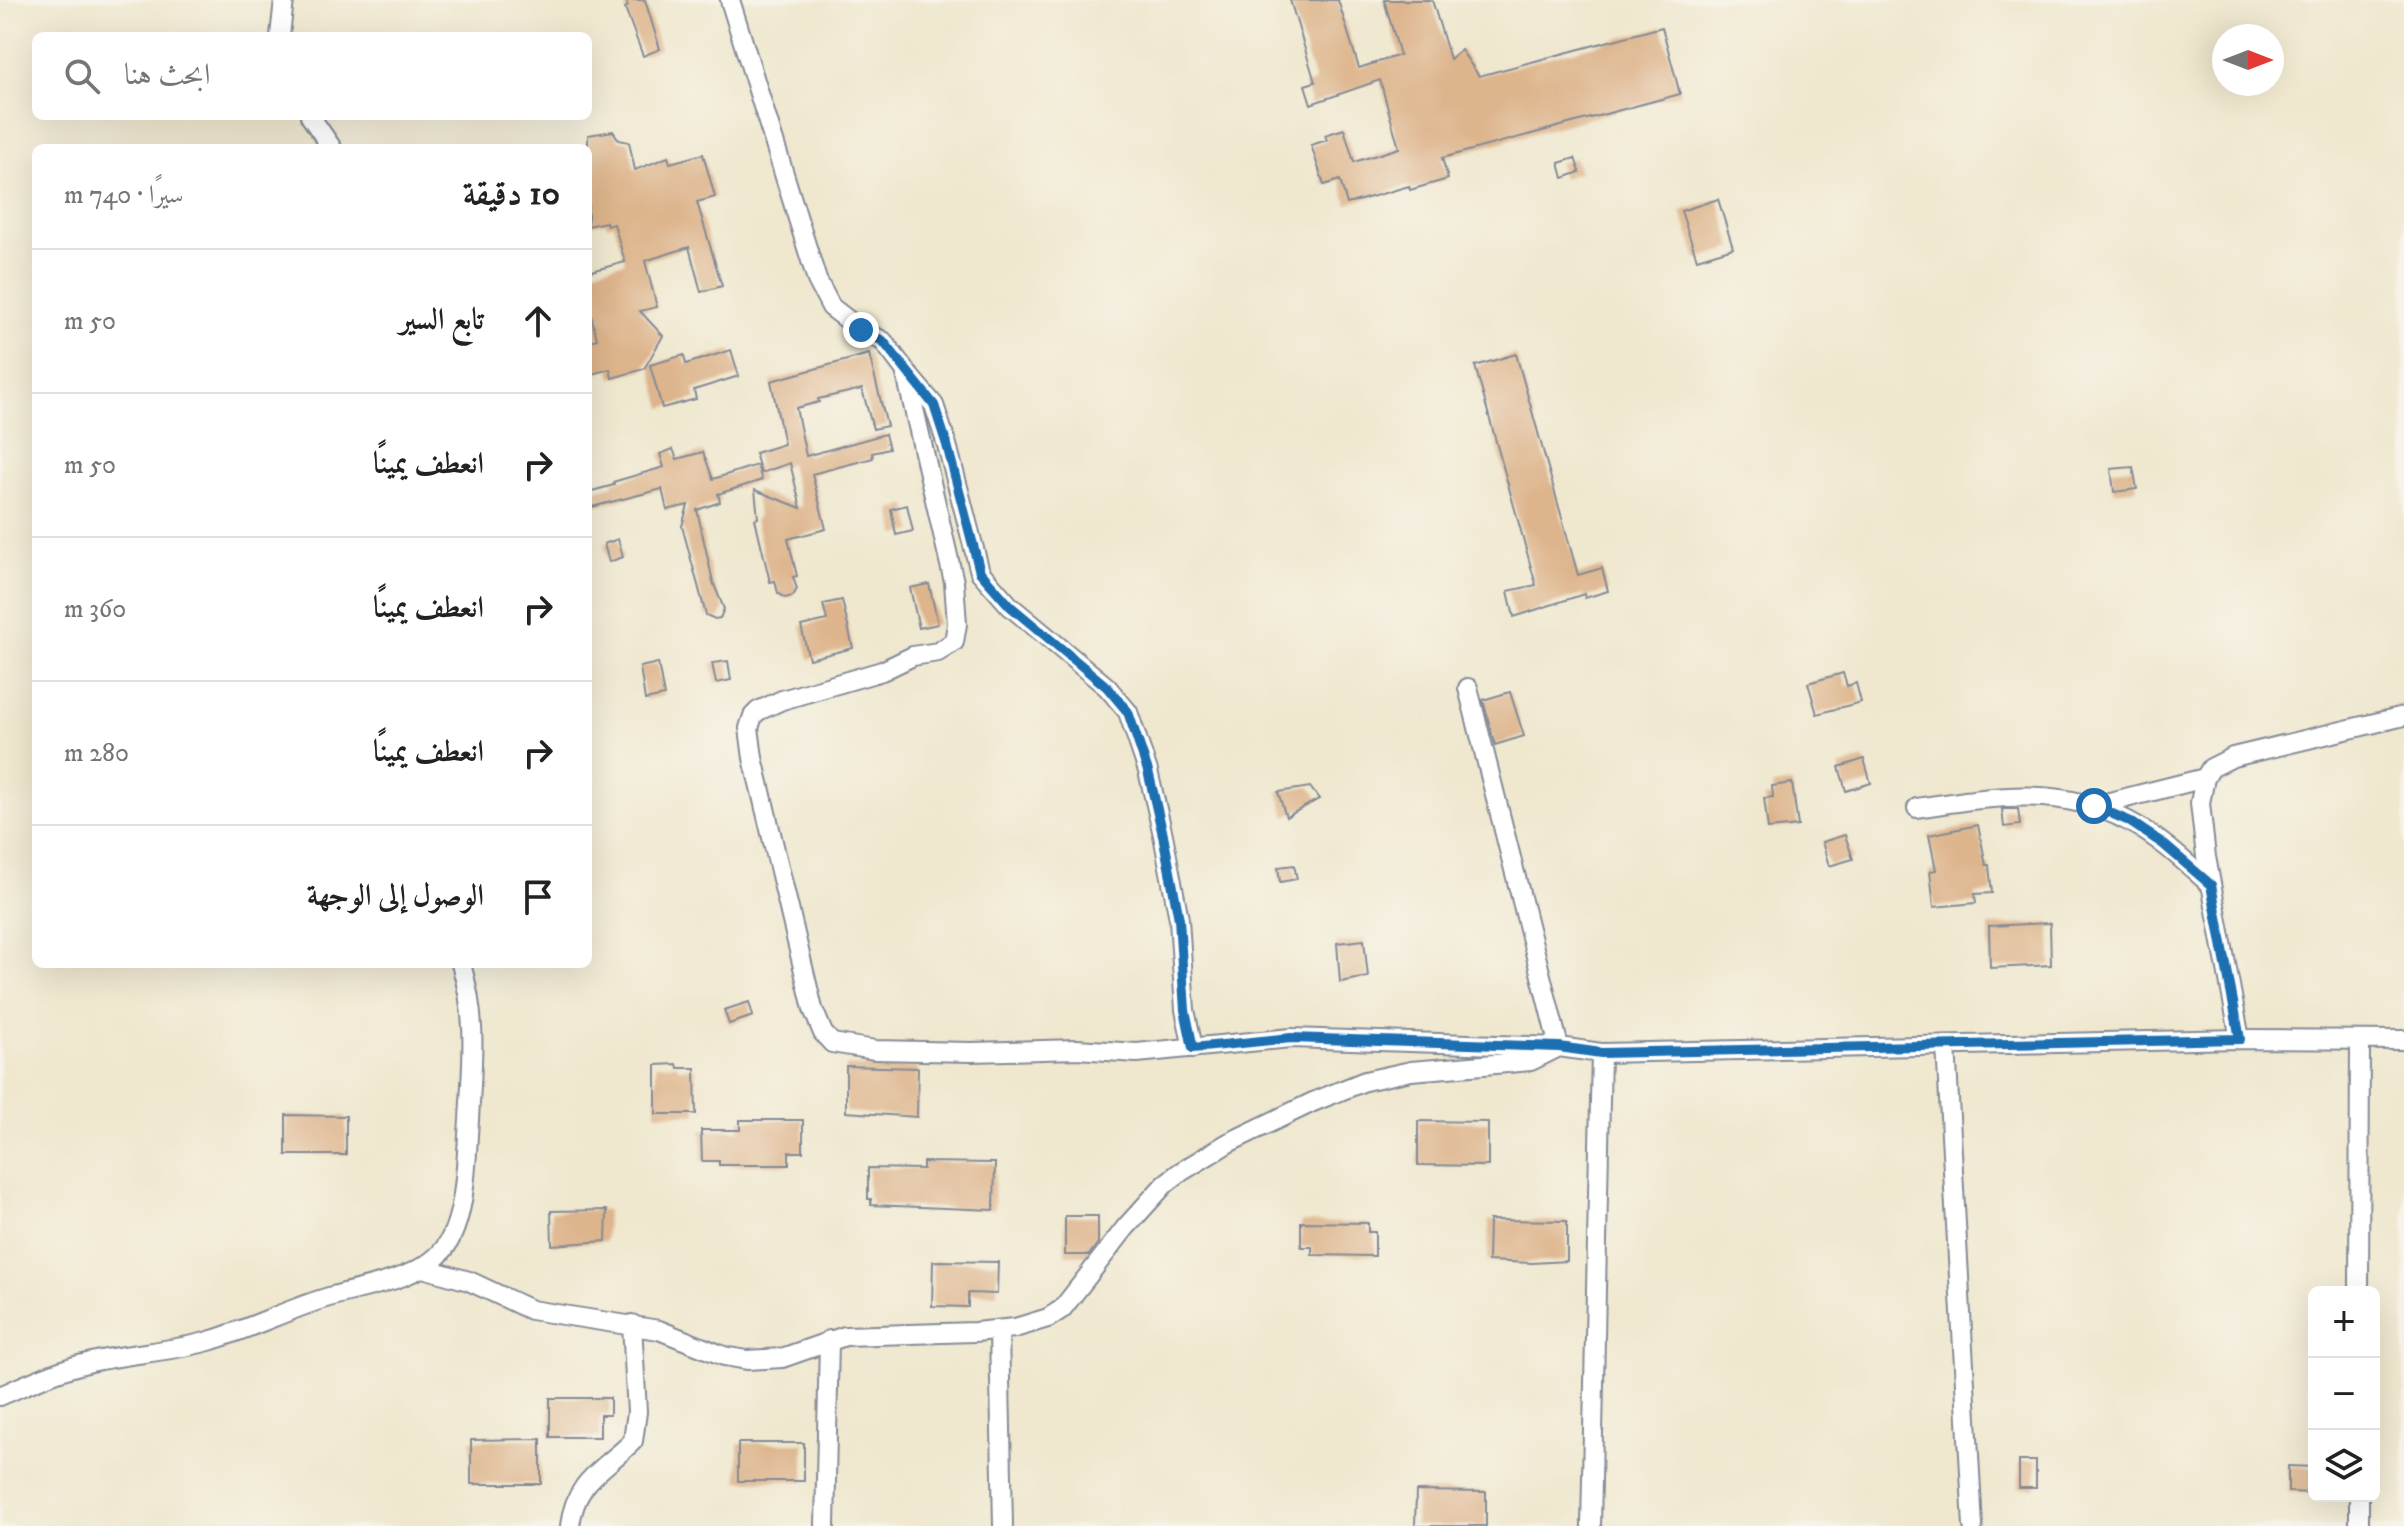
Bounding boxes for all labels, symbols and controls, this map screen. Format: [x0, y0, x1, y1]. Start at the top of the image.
north arrow [2212, 24, 2284, 96]
search box [32, 32, 592, 120]
icon: search [60, 54, 104, 98]
text: ابحث هنا [124, 57, 210, 94]
text: 10 دقيقة [463, 173, 560, 215]
text: سيرًا · 740 m [64, 179, 183, 212]
icon: ahead [516, 299, 560, 343]
text: تابع السير [399, 302, 484, 339]
text: 50 m [64, 305, 116, 338]
route end [843, 312, 879, 348]
icon: right [516, 443, 560, 487]
text: انعطف يمينًا [373, 446, 484, 483]
text: 50 m [64, 449, 116, 482]
icon: right [516, 587, 560, 631]
text: انعطف يمينًا [373, 590, 484, 627]
text: 360 m [64, 593, 126, 626]
icon: right [516, 731, 560, 775]
text: انعطف يمينًا [373, 734, 484, 771]
text: 280 m [64, 737, 129, 770]
route start [2076, 788, 2112, 824]
icon: arrive [516, 875, 560, 919]
text: الوصول إلى الوجهة [307, 878, 484, 915]
map controls [2308, 1286, 2380, 1502]
button: + [2308, 1286, 2380, 1358]
button: − [2308, 1358, 2380, 1430]
button: layers [2308, 1430, 2380, 1502]

